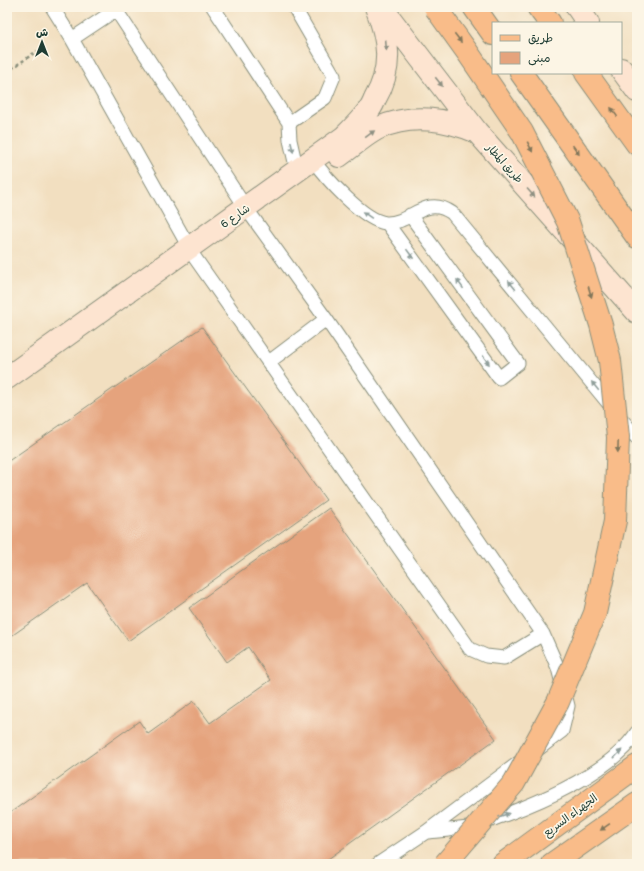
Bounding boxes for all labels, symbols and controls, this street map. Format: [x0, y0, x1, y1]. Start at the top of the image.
north arrow [22, 22, 62, 62]
legend [492, 22, 622, 74]
text: ش [36, 26, 48, 39]
text: طريق [528, 31, 553, 46]
one-way arrow [454, 33, 462, 44]
one-way arrow [383, 39, 389, 51]
text: مبنى [528, 51, 551, 66]
one-way arrow [435, 77, 443, 88]
one-way arrow [610, 107, 618, 117]
one-way arrow [364, 130, 375, 138]
street label: طريق المطار [483, 140, 526, 186]
one-way arrow [289, 141, 295, 153]
one-way arrow [526, 141, 533, 152]
one-way arrow [571, 145, 580, 156]
one-way arrow [526, 188, 536, 198]
street label: شارع 6 [218, 202, 254, 233]
one-way arrow [362, 211, 373, 219]
one-way arrow [406, 249, 414, 260]
one-way arrow [457, 279, 465, 289]
one-way arrow [508, 280, 517, 291]
one-way arrow [587, 286, 593, 298]
one-way arrow [482, 355, 490, 365]
one-way arrow [590, 381, 599, 391]
one-way arrow [614, 441, 621, 453]
one-way arrow [613, 749, 623, 759]
street label: الجهراء السريع [541, 791, 601, 841]
one-way arrow [499, 812, 511, 818]
one-way arrow [600, 823, 610, 831]

